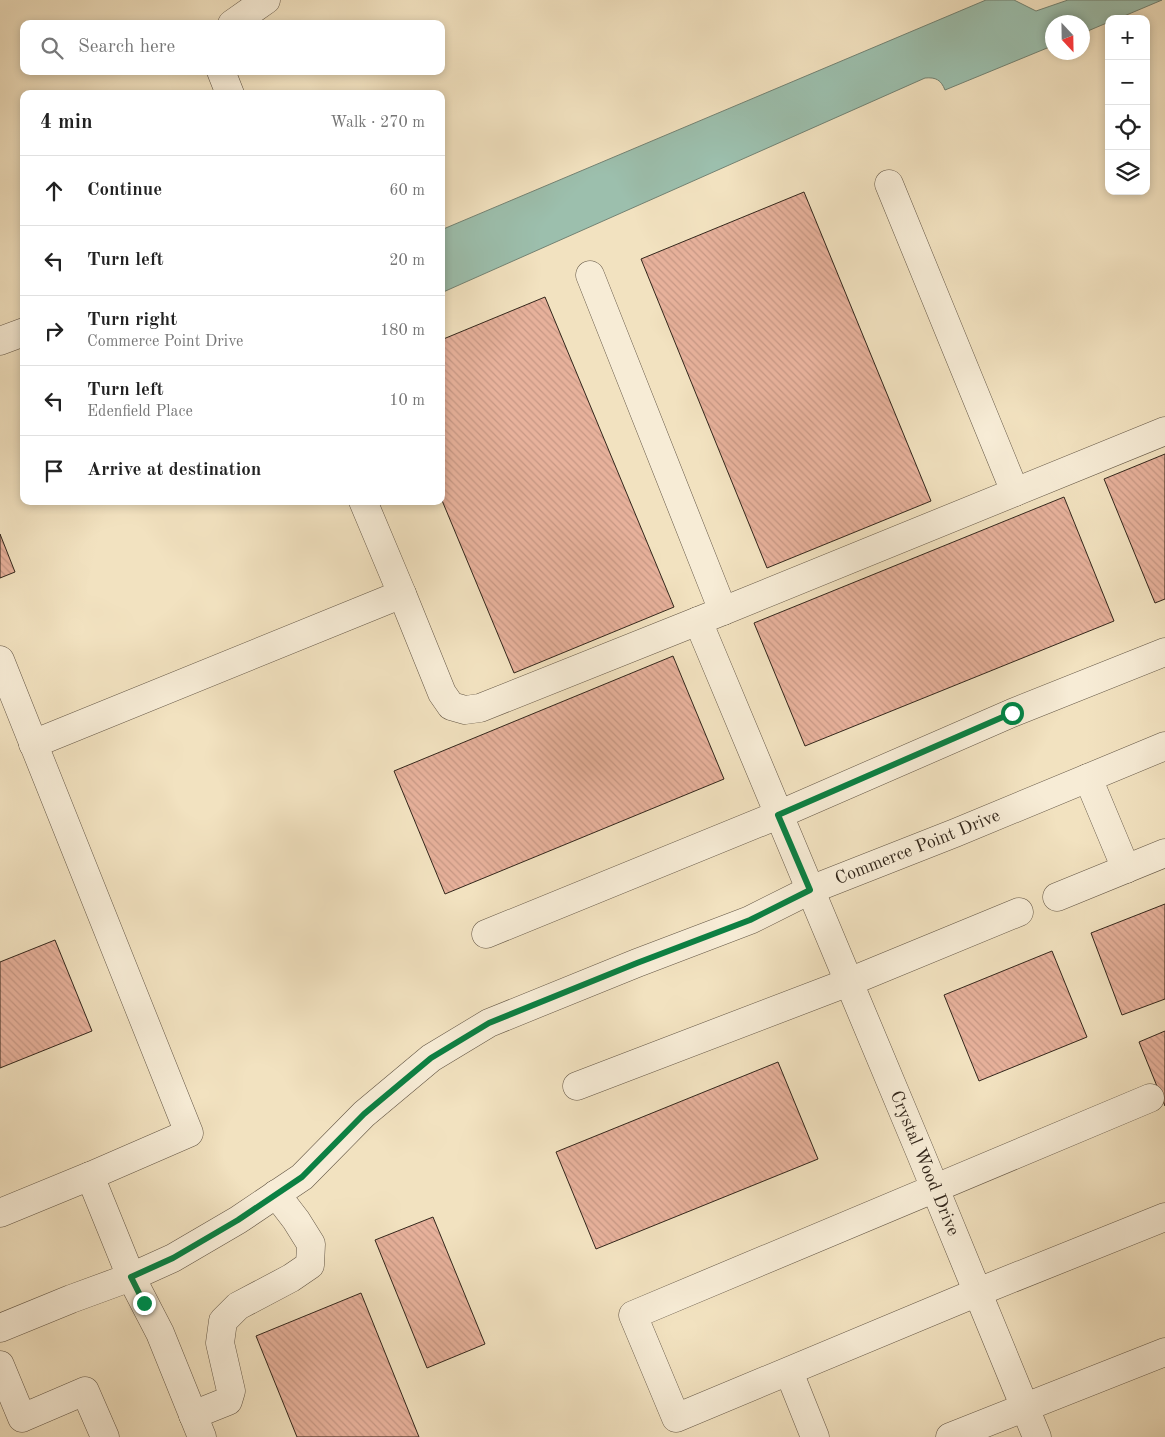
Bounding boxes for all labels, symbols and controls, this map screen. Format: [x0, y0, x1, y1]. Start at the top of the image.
north arrow [1045, 15, 1090, 60]
map controls [1105, 15, 1150, 195]
button: + [1105, 15, 1150, 60]
search box [20, 20, 445, 75]
icon: search [38, 34, 66, 62]
text: Search here [78, 38, 175, 57]
button: − [1105, 60, 1150, 105]
button: locate [1105, 105, 1150, 150]
text: 4 min [40, 112, 93, 133]
text: Walk · 270 m [330, 115, 425, 131]
button: layers [1105, 150, 1150, 195]
icon: ahead [40, 177, 68, 205]
text: Continue [87, 181, 162, 200]
text: 60 m [389, 183, 425, 199]
icon: left [40, 247, 68, 275]
text: Turn left [87, 251, 164, 270]
text: 20 m [389, 253, 425, 269]
text: Turn right [87, 311, 177, 330]
icon: right [40, 317, 68, 345]
text: 180 m [380, 323, 425, 339]
text: Commerce Point Drive [87, 334, 243, 350]
text: Turn left [87, 381, 164, 400]
icon: left [40, 387, 68, 415]
text: 10 m [389, 393, 425, 409]
text: Edenfield Place [87, 404, 193, 420]
icon: arrive [40, 457, 68, 485]
text: Arrive at destination [87, 461, 261, 480]
route start [1001, 702, 1024, 725]
street label: Commerce Point Drive [833, 806, 1003, 888]
street label: Crystal Wood Drive [886, 1088, 962, 1238]
route end [133, 1292, 156, 1315]

